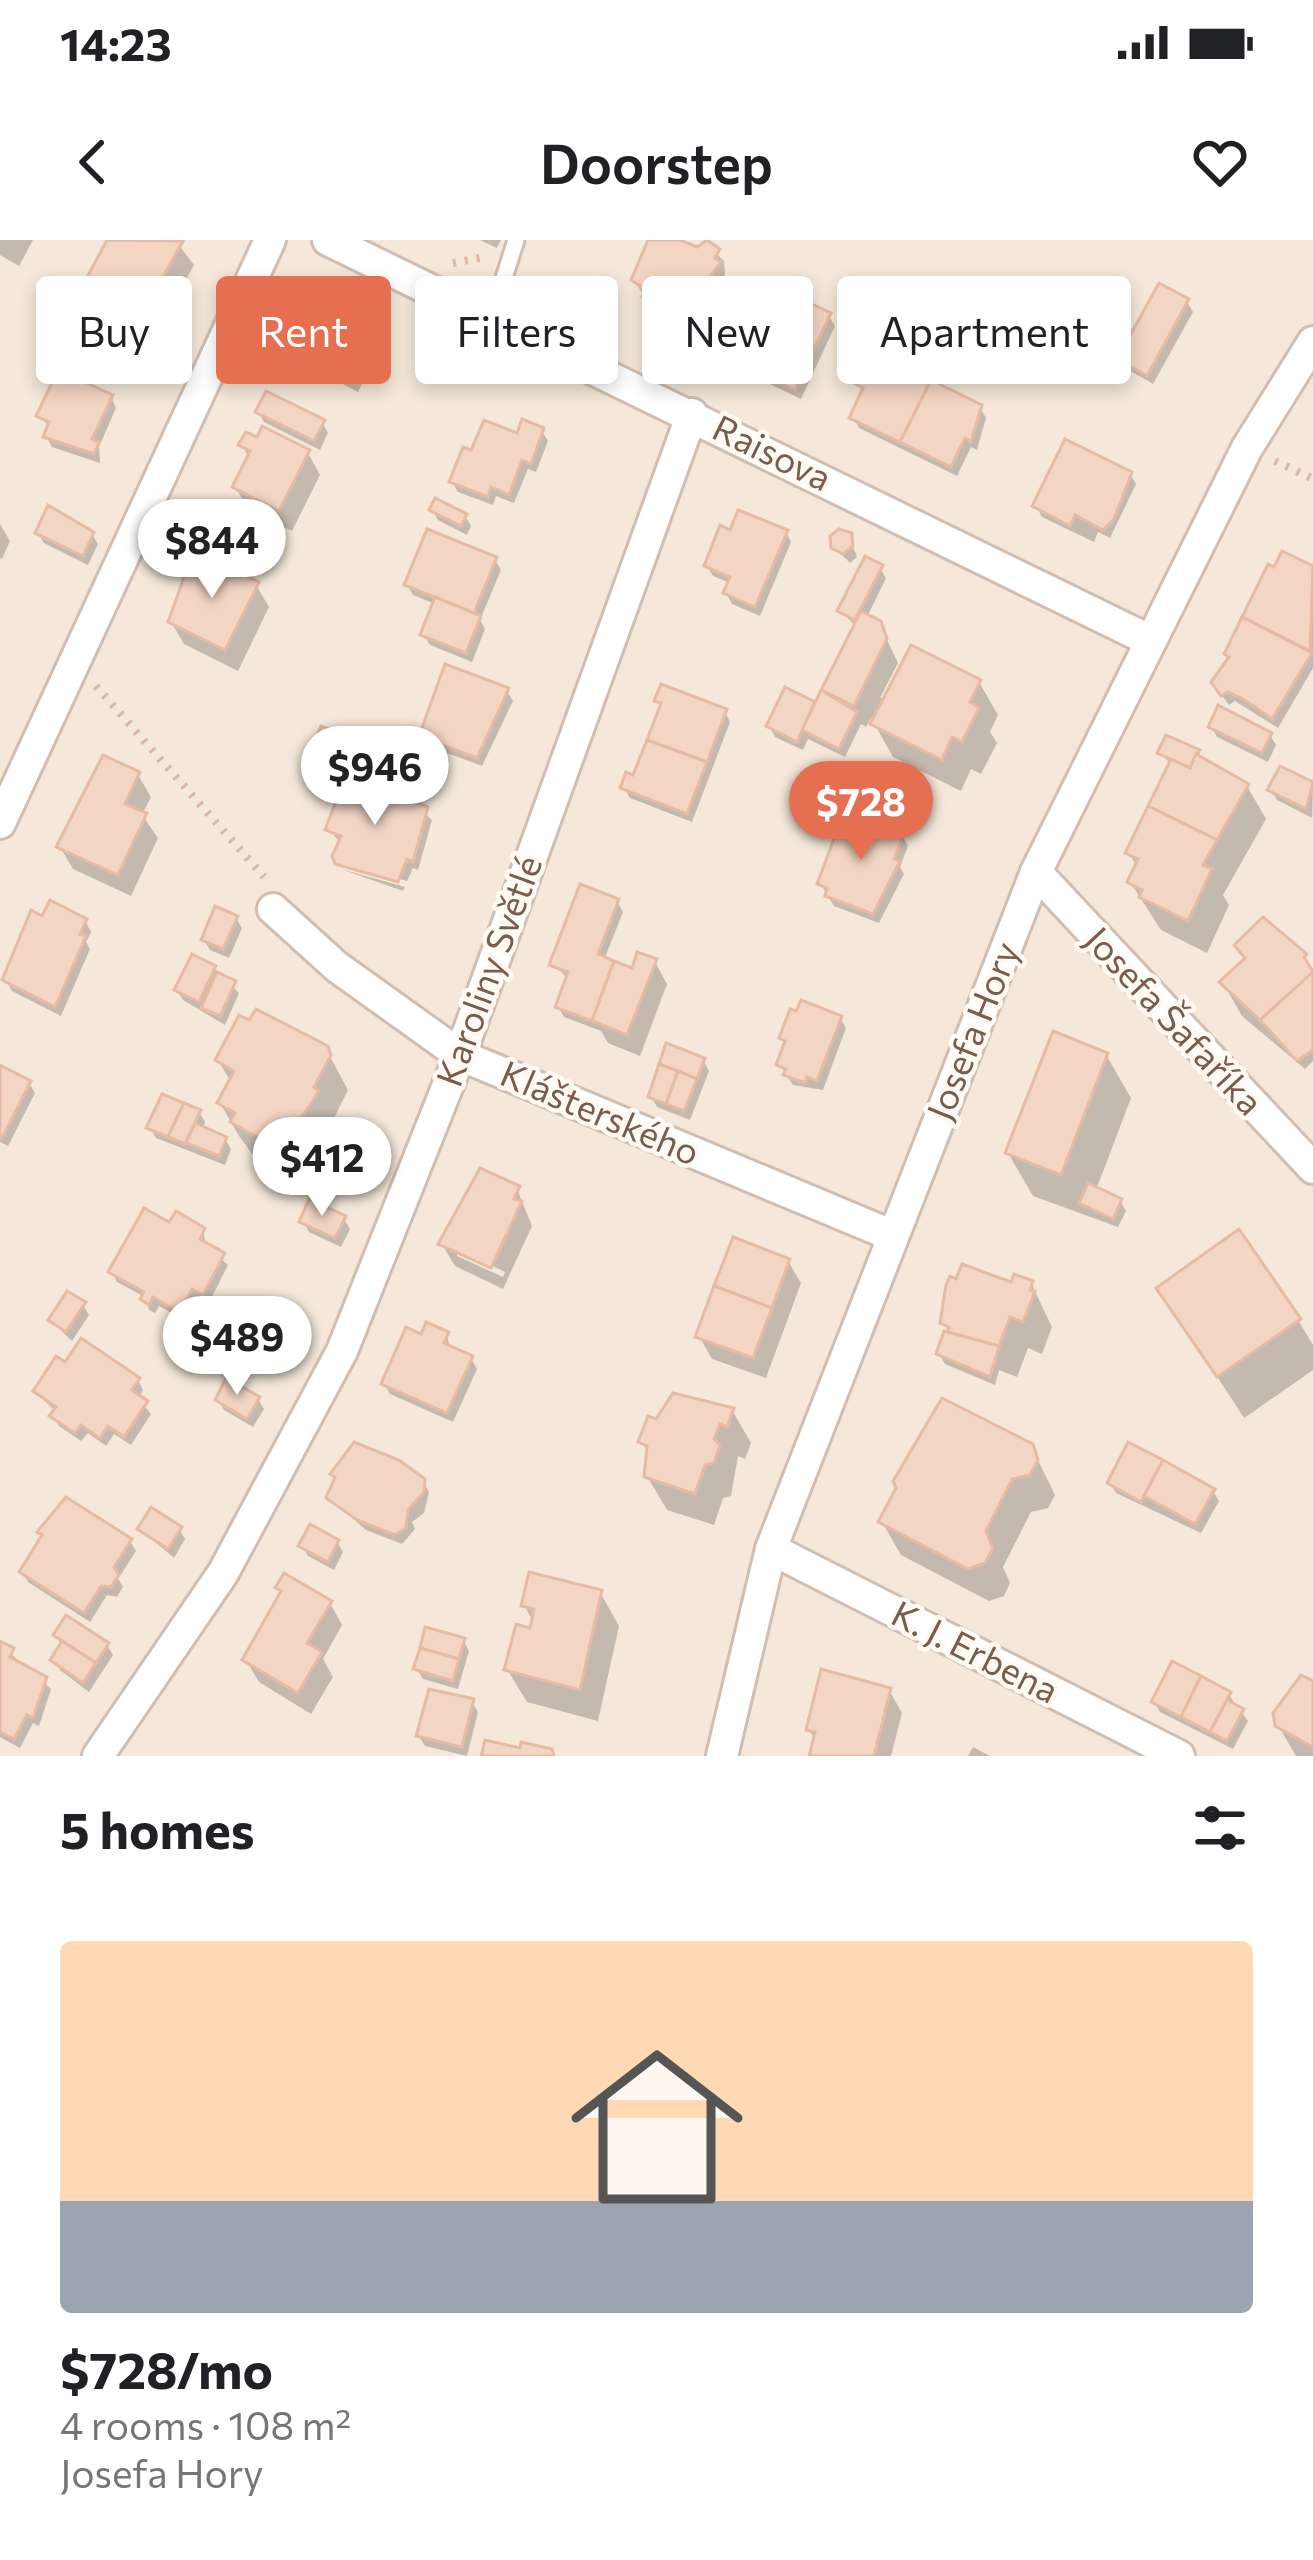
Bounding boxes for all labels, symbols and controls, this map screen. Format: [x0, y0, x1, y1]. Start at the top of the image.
text: 14:23 [60, 15, 172, 70]
icon: back [60, 129, 126, 195]
text: Doorstep [540, 129, 773, 195]
icon: heart [1187, 129, 1253, 195]
chip: Buy [36, 276, 192, 384]
chip: Rent [216, 276, 391, 384]
chip: Filters [415, 276, 618, 384]
chip: New [642, 276, 813, 384]
chip: Apartment [837, 276, 1131, 384]
street label: Raisova [706, 404, 839, 499]
pin: $844 [141, 499, 283, 601]
text: $844 [165, 514, 259, 562]
pin: $946 [304, 726, 446, 828]
text: $946 [328, 741, 422, 789]
pin: $728 [790, 761, 932, 863]
text: $728 [816, 776, 906, 824]
street label: Karoliny Světlé [425, 849, 549, 1092]
street label: Josefa Šafaříka [1077, 917, 1274, 1123]
street label: Josefa Hory [916, 935, 1027, 1126]
street label: Klášterského [495, 1050, 707, 1173]
pin: $412 [251, 1117, 393, 1219]
text: $412 [279, 1132, 365, 1180]
pin: $489 [166, 1296, 308, 1398]
text: $489 [190, 1311, 284, 1359]
street label: K. J. Erbena [885, 1590, 1066, 1711]
icon: filters [1187, 1795, 1253, 1861]
text: 5 homes [60, 1797, 255, 1860]
icon: home [549, 2019, 765, 2235]
text: $728/mo [60, 2337, 273, 2400]
text: 4 rooms · 108 m² [60, 2400, 351, 2448]
text: Josefa Hory [60, 2448, 263, 2496]

